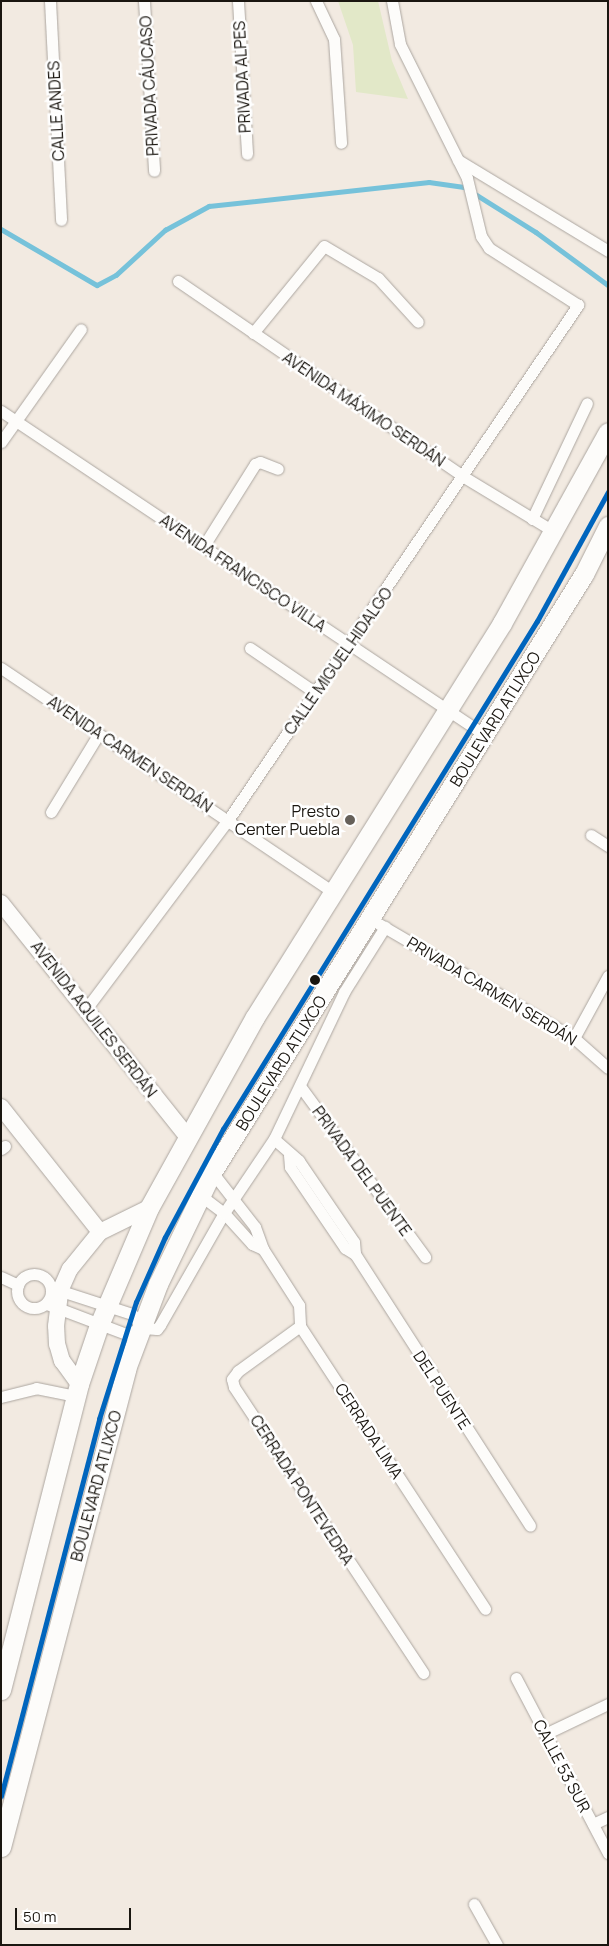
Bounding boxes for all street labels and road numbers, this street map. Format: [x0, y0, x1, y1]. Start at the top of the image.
street label: PRIVADA CÁUCASO [136, 15, 162, 157]
street label: PRIVADA ALPES [229, 20, 255, 134]
street label: CALLE ANDES [44, 60, 68, 162]
street label: AVENIDA MÁXIMO SERDÁN [279, 347, 449, 471]
street label: AVENIDA FRANCISCO VILLA [156, 510, 330, 636]
street label: CALLE MIGUEL HIDALGO [280, 583, 396, 739]
street label: BOULEVARD ATLIXCO [446, 648, 544, 790]
street label: AVENIDA CARMEN SERDÁN [44, 692, 216, 816]
street label: PRIVADA CARMEN SERDÁN [404, 933, 580, 1049]
street label: AVENIDA AQUILES SERDÁN [27, 937, 161, 1101]
street label: BOULEVARD ATLIXCO [232, 992, 330, 1134]
street label: PRIVADA DEL PUENTE [308, 1102, 416, 1240]
street label: DEL PUENTE [409, 1347, 475, 1433]
street label: CERRADA LIMA [331, 1380, 407, 1482]
street label: BOULEVARD ATLIXCO [67, 1408, 125, 1564]
street label: CERRADA PONTEVEDRA [246, 1411, 358, 1569]
street label: CALLE 53 SUR [529, 1716, 595, 1816]

